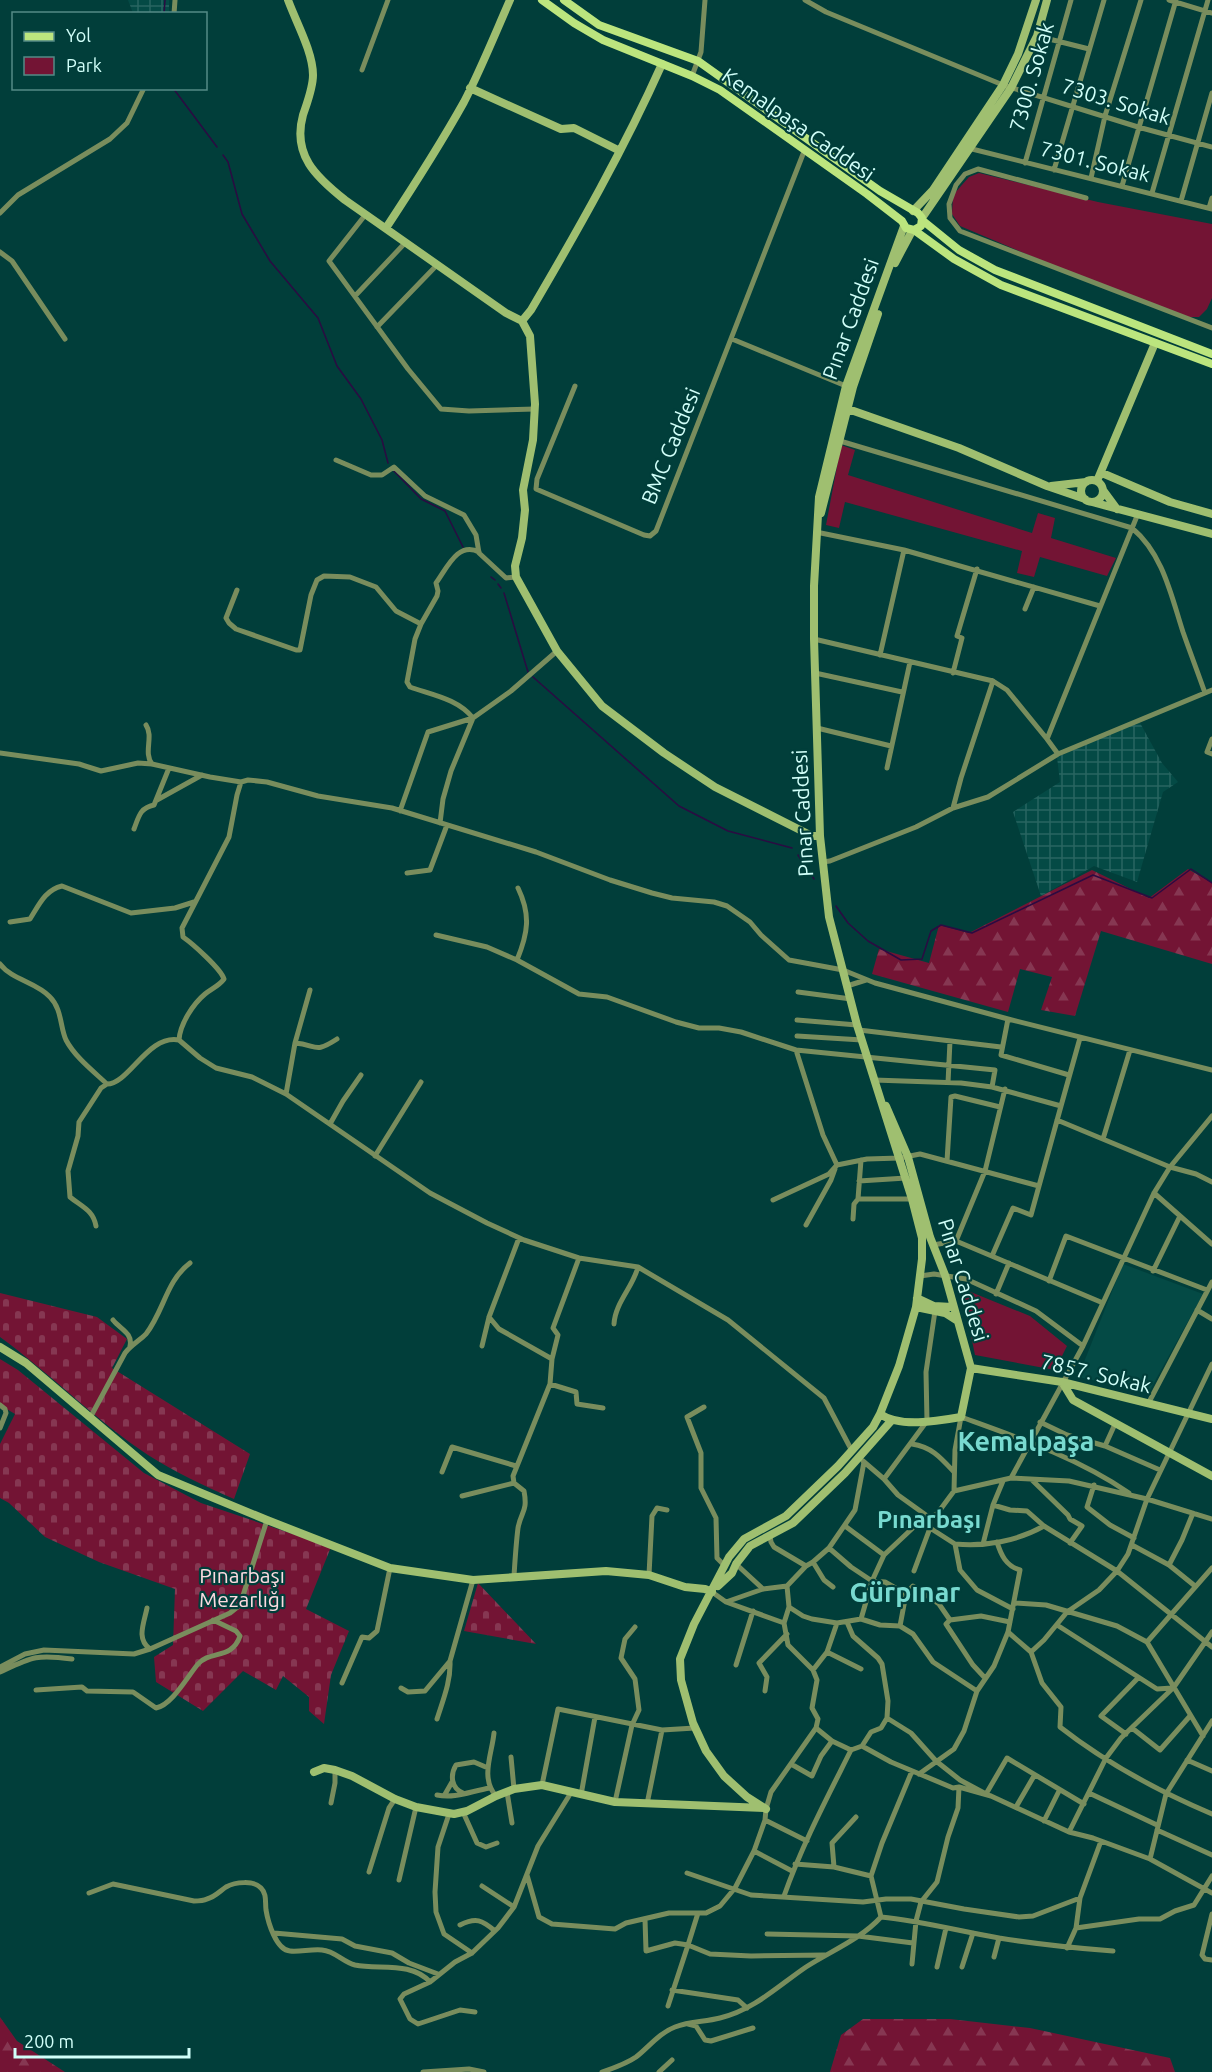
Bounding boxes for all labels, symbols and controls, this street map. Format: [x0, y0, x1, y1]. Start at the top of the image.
legend [12, 12, 207, 90]
street label: 7300. Sokak [1004, 19, 1058, 134]
text: Yol [66, 25, 91, 45]
text: Park [66, 55, 102, 75]
street label: Kemalpaşa Caddesi [718, 63, 879, 186]
street label: 7303. Sokak [1059, 73, 1174, 129]
street label: 7301. Sokak [1038, 136, 1153, 186]
street label: Pınar Caddesi [817, 255, 883, 383]
street label: BMC Caddesi [636, 384, 704, 507]
street label: Pınar Caddesi [787, 749, 817, 877]
street label: Pınar Caddesi [934, 1215, 994, 1344]
street label: 7857. Sokak [1039, 1349, 1154, 1397]
district label: Kemalpaşa [958, 1426, 1094, 1457]
district label: Pınarbaşı [877, 1506, 981, 1533]
park label: Pınarbaşı Mezarlığı [199, 1563, 285, 1611]
district label: Gürpınar [850, 1577, 960, 1607]
scale bar [15, 2021, 189, 2059]
text: 200 m [24, 2031, 74, 2051]

